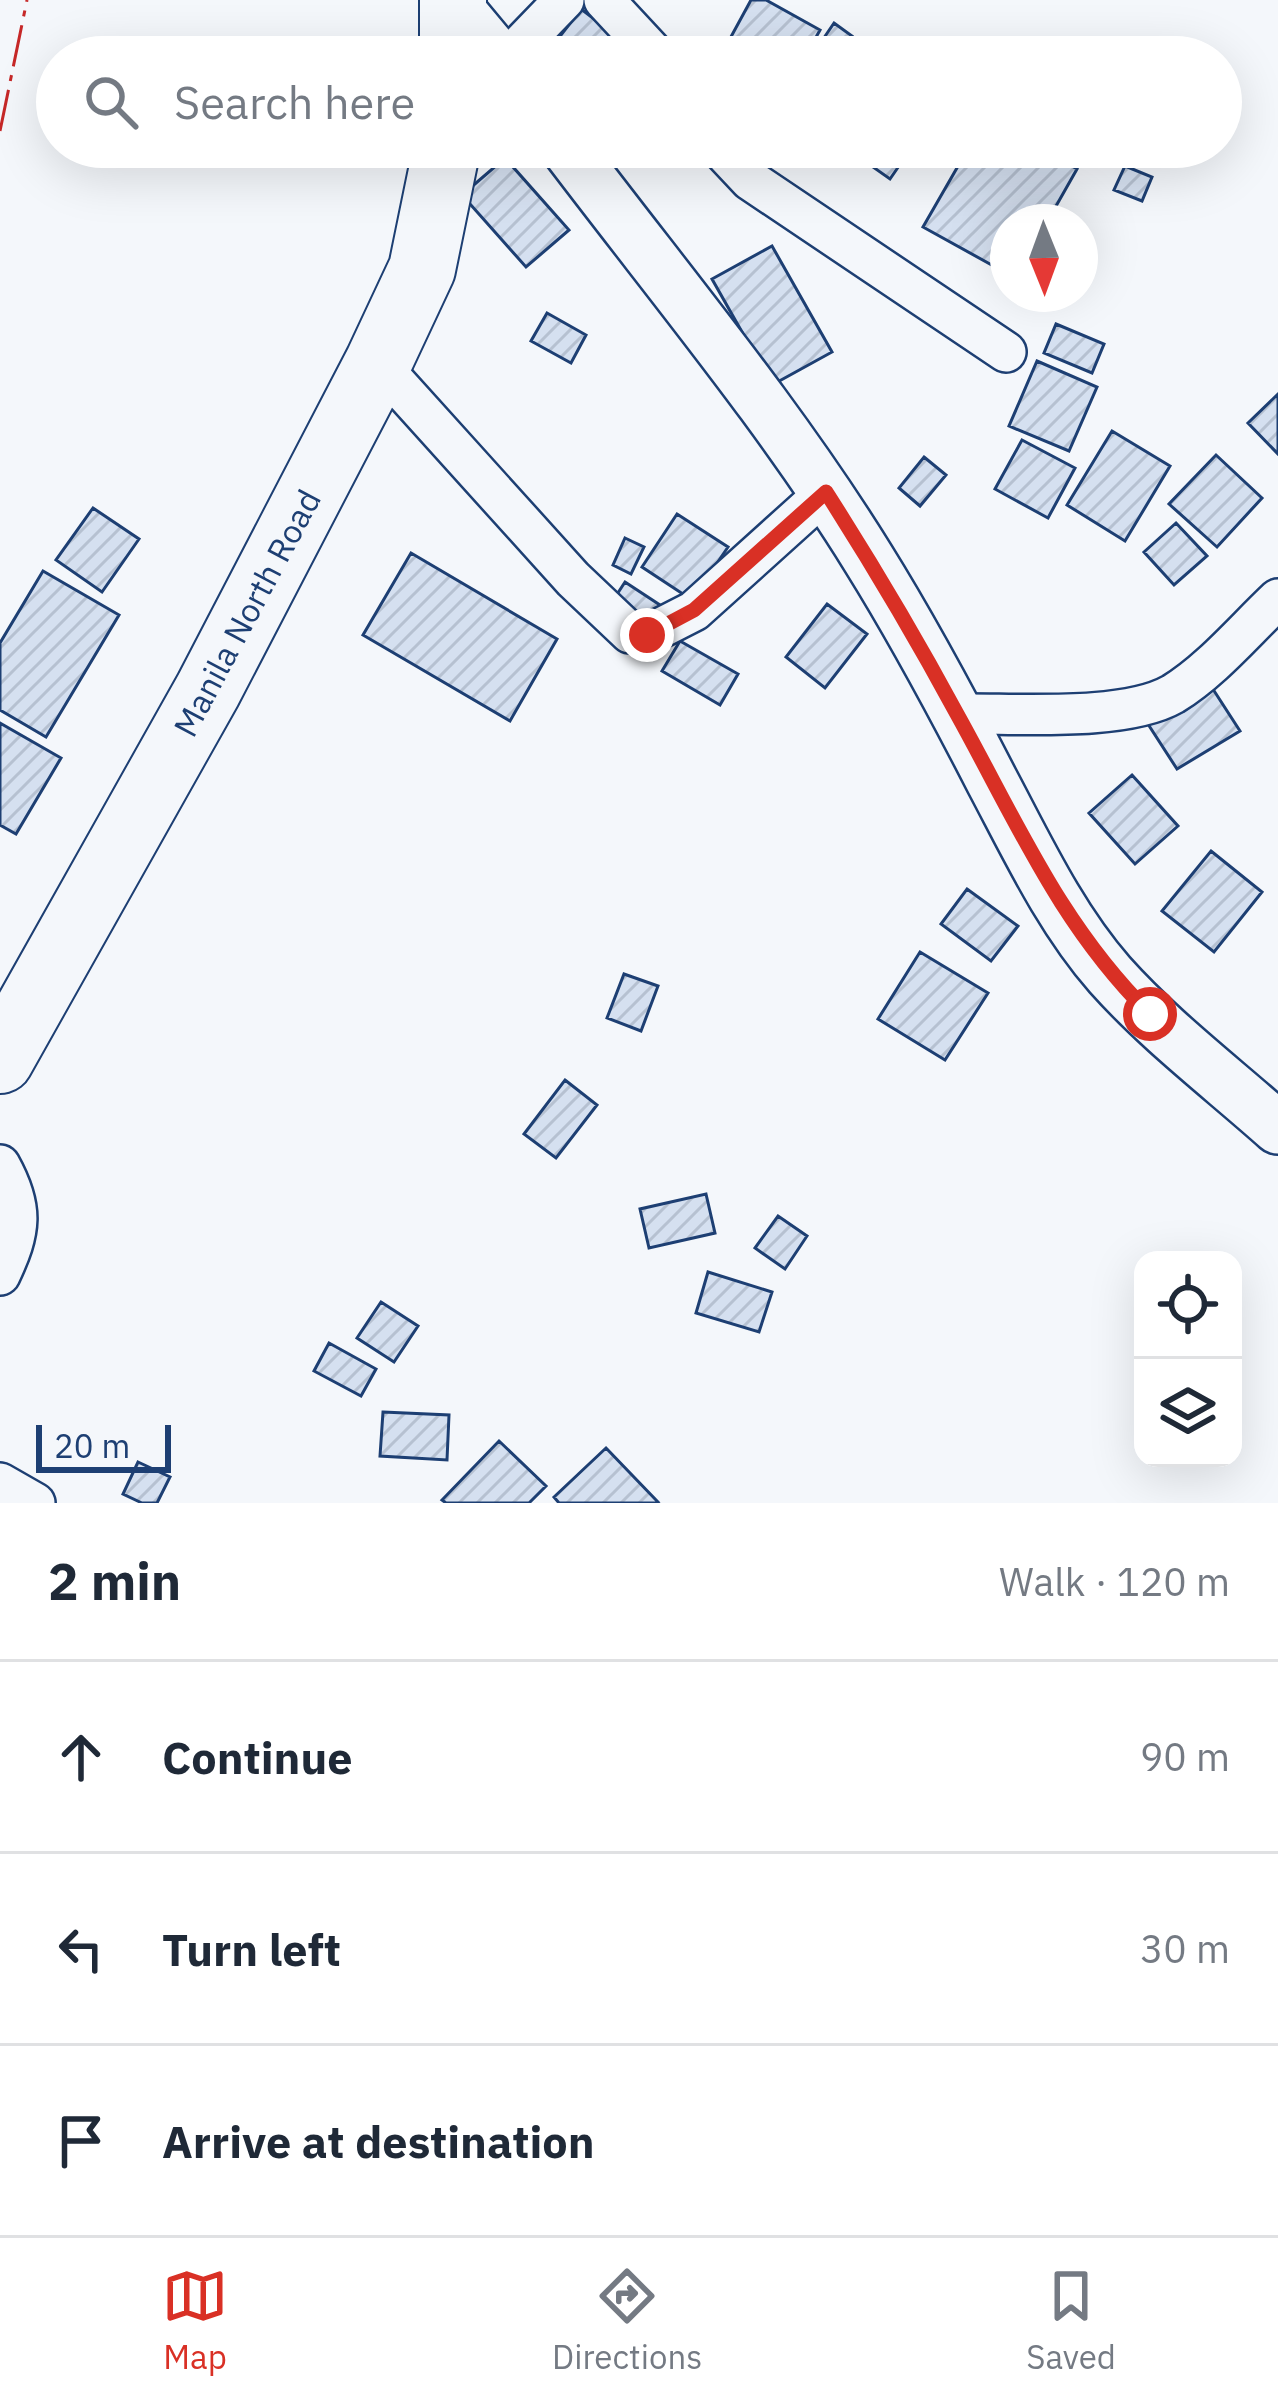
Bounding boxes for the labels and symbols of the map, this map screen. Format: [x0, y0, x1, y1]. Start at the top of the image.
north arrow [990, 204, 1098, 312]
street label: Manila North Road [163, 482, 330, 744]
route end [620, 608, 674, 662]
route start [1123, 987, 1177, 1041]
scale bar [36, 1419, 171, 1472]

